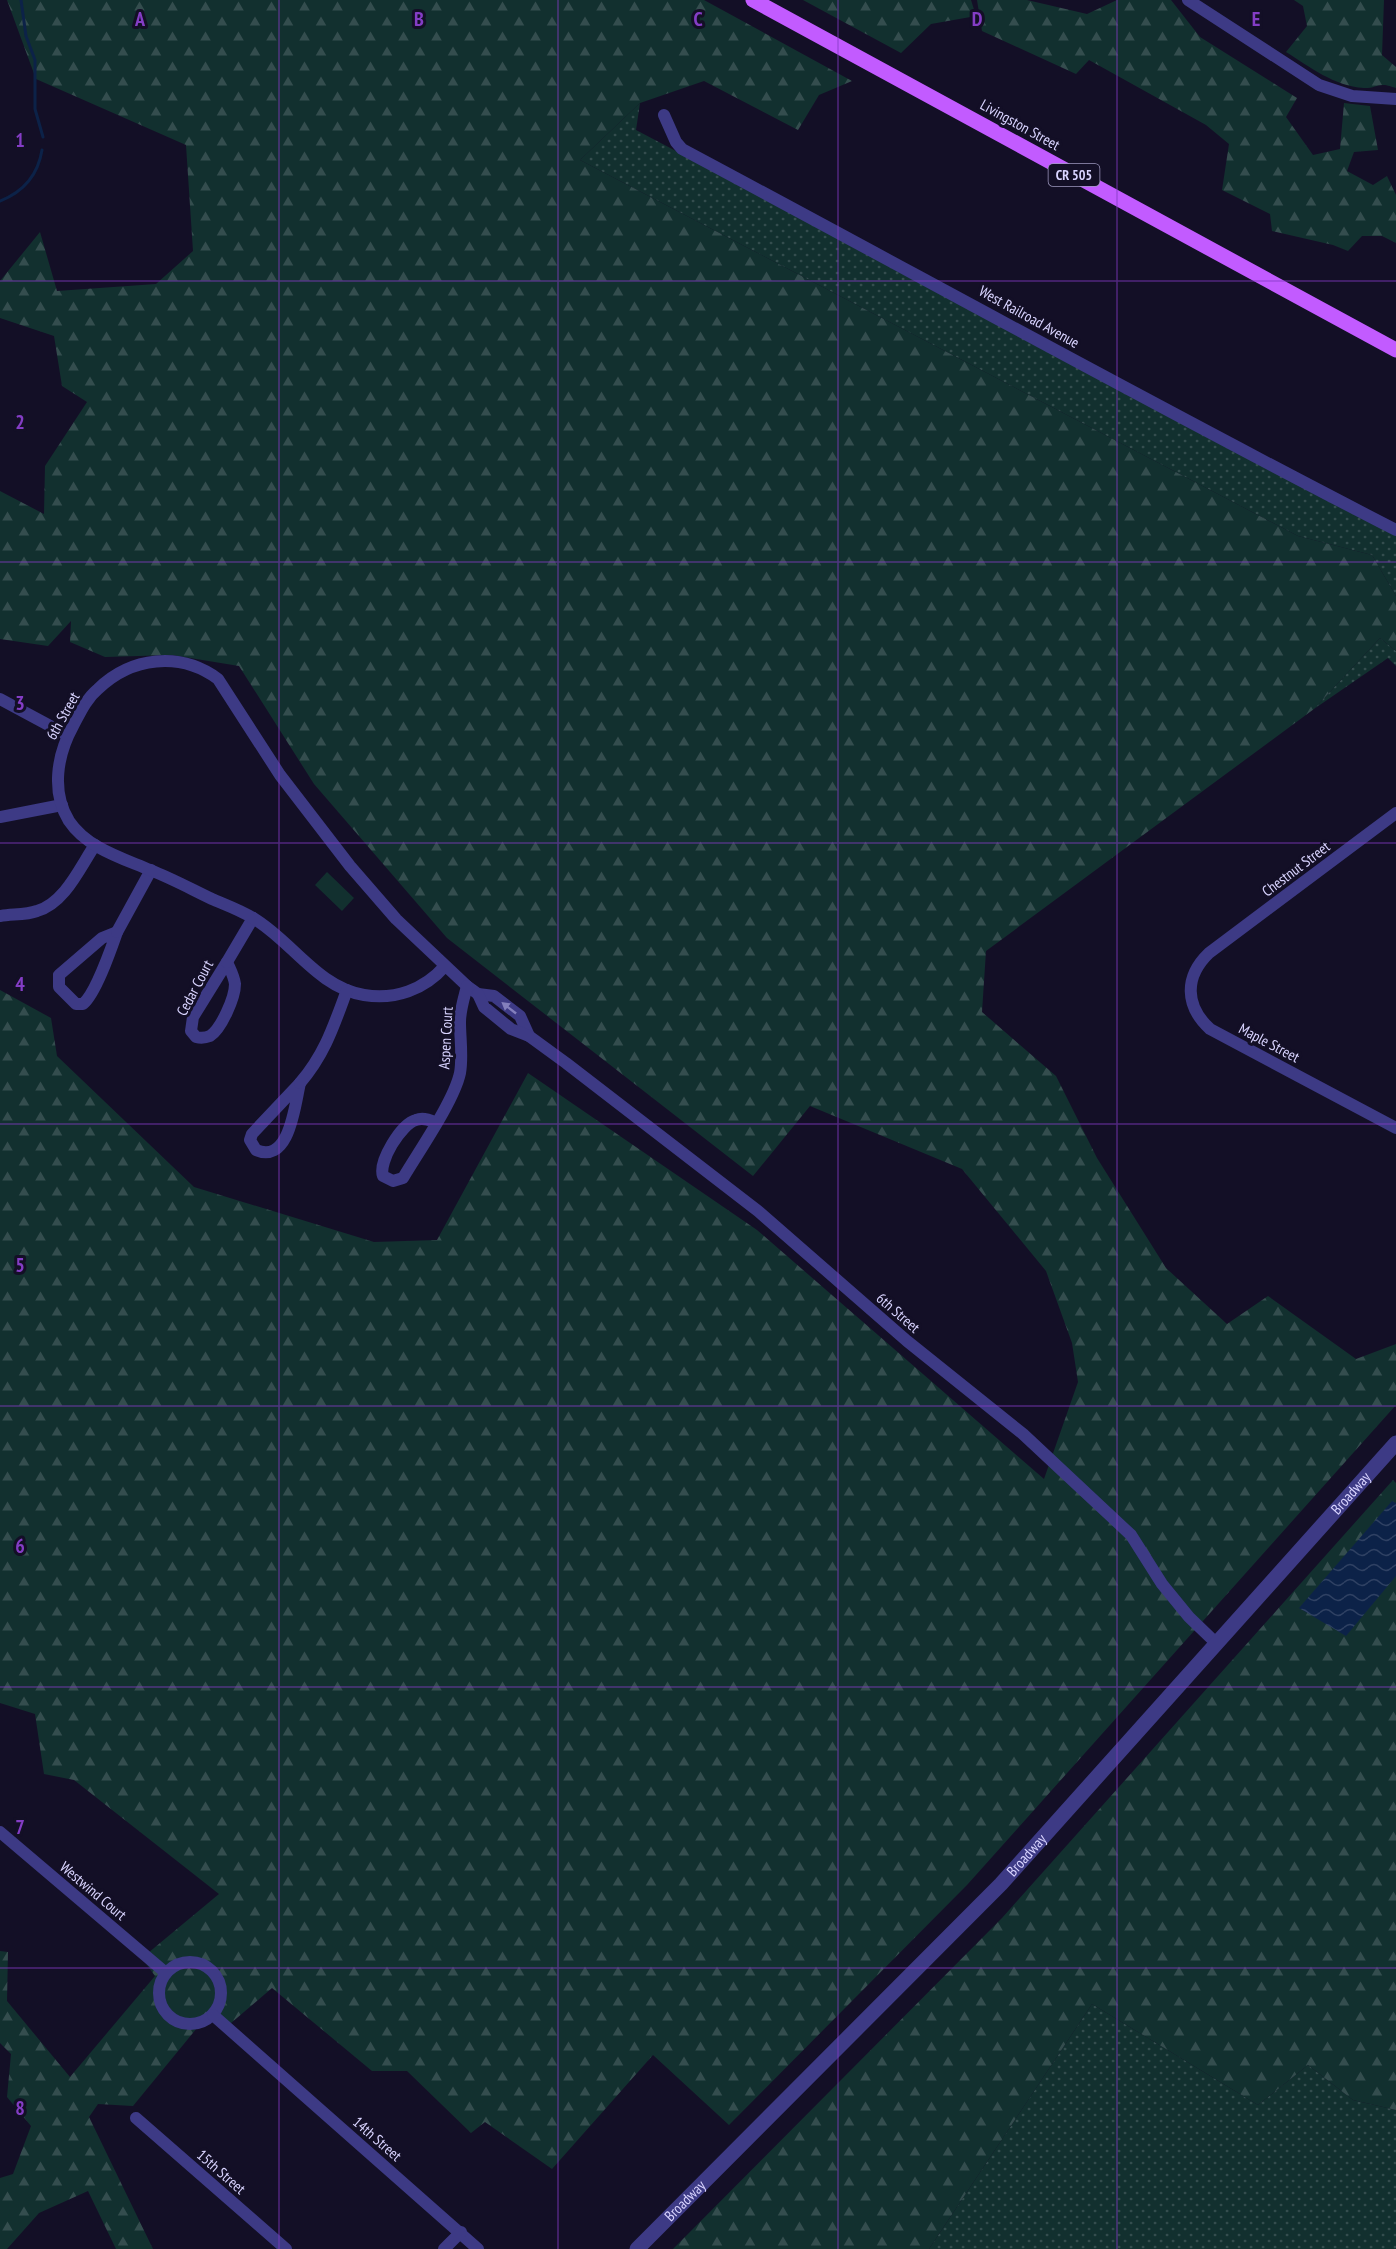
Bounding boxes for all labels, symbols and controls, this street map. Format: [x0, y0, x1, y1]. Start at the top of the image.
text: A [134, 6, 146, 32]
text: B [414, 6, 424, 32]
text: C [693, 6, 703, 32]
text: D [972, 6, 983, 32]
text: E [1252, 6, 1260, 32]
street label: Livingston Street [977, 95, 1063, 154]
text: 1 [15, 127, 25, 153]
road number: CR 505 [1048, 164, 1100, 186]
street label: West Railroad Avenue [976, 281, 1083, 352]
text: 2 [15, 409, 25, 435]
street label: 6th Street [42, 689, 83, 743]
text: 3 [15, 690, 25, 716]
street label: Chestnut Street [1258, 837, 1333, 900]
street label: Cedar Court [172, 957, 217, 1019]
text: 4 [15, 971, 25, 997]
one-way arrow [501, 1002, 517, 1015]
street label: Aspen Court [434, 1006, 457, 1070]
street label: Maple Street [1236, 1019, 1303, 1066]
text: 5 [15, 1252, 25, 1278]
street label: 6th Street [873, 1288, 924, 1337]
street label: Broadway [1327, 1467, 1375, 1518]
text: 6 [15, 1533, 25, 1559]
text: 7 [15, 1814, 25, 1840]
street label: Broadway [1002, 1829, 1051, 1880]
street label: Westwind Court [56, 1857, 131, 1924]
text: 8 [15, 2095, 25, 2121]
street label: 14th Street [349, 2112, 406, 2165]
street label: 15th Street [193, 2145, 250, 2198]
street label: Broadway [660, 2176, 710, 2225]

